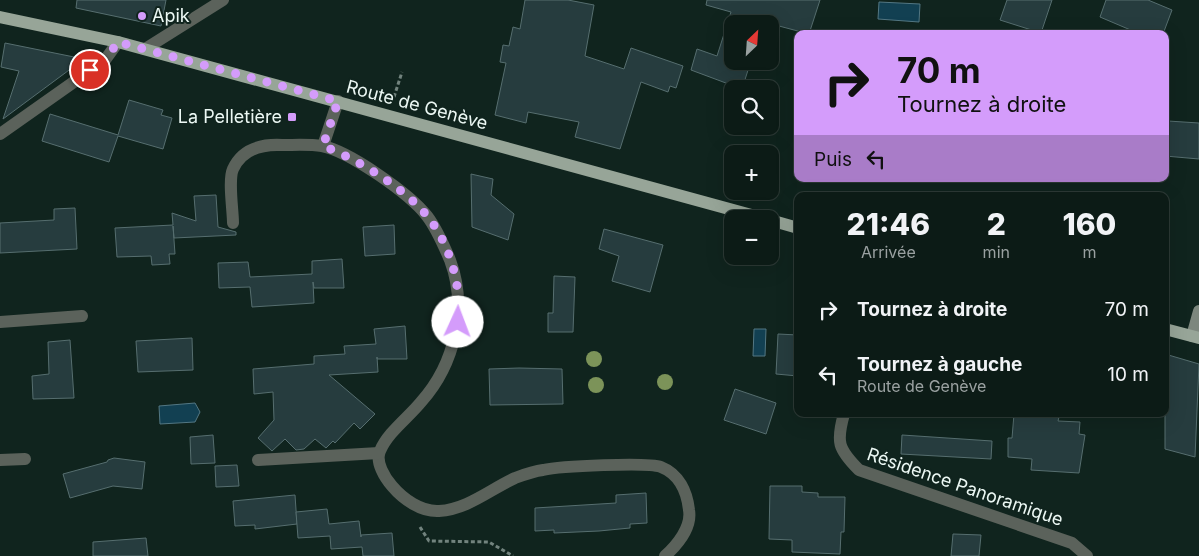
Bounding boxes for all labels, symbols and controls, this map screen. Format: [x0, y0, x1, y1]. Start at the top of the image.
place label: Apik [152, 5, 190, 26]
marker: Apik [136, 10, 148, 22]
north arrow [724, 15, 779, 70]
map controls [724, 15, 779, 265]
pin [69, 49, 111, 91]
text: 70 m [897, 49, 981, 91]
icon: right [814, 50, 879, 115]
icon: arrive [76, 56, 104, 84]
street label: Route de Genève [344, 76, 490, 133]
button: search [724, 80, 779, 135]
text: Tournez à droite [897, 91, 1066, 117]
place label: La Pelletière [178, 106, 282, 127]
marker: La Pelletière [286, 111, 298, 123]
button: + [724, 145, 779, 200]
icon: left [862, 145, 890, 173]
text: Puis [814, 148, 852, 171]
text: 21:46 [847, 206, 930, 242]
text: 2 [987, 206, 1006, 242]
text: 160 [1063, 206, 1116, 242]
button: − [724, 210, 779, 265]
text: Arrivée [861, 242, 916, 262]
text: min [983, 242, 1010, 262]
text: m [1082, 242, 1096, 262]
position arrow [431, 295, 483, 347]
icon: right [814, 296, 842, 324]
text: Tournez à droite [857, 298, 1007, 321]
text: 70 m [1105, 298, 1149, 321]
text: Tournez à gauche [857, 353, 1022, 376]
icon: left [814, 361, 842, 389]
text: 10 m [1107, 363, 1149, 386]
text: Route de Genève [857, 376, 986, 396]
street label: Résidence Panoramique [864, 443, 1066, 530]

